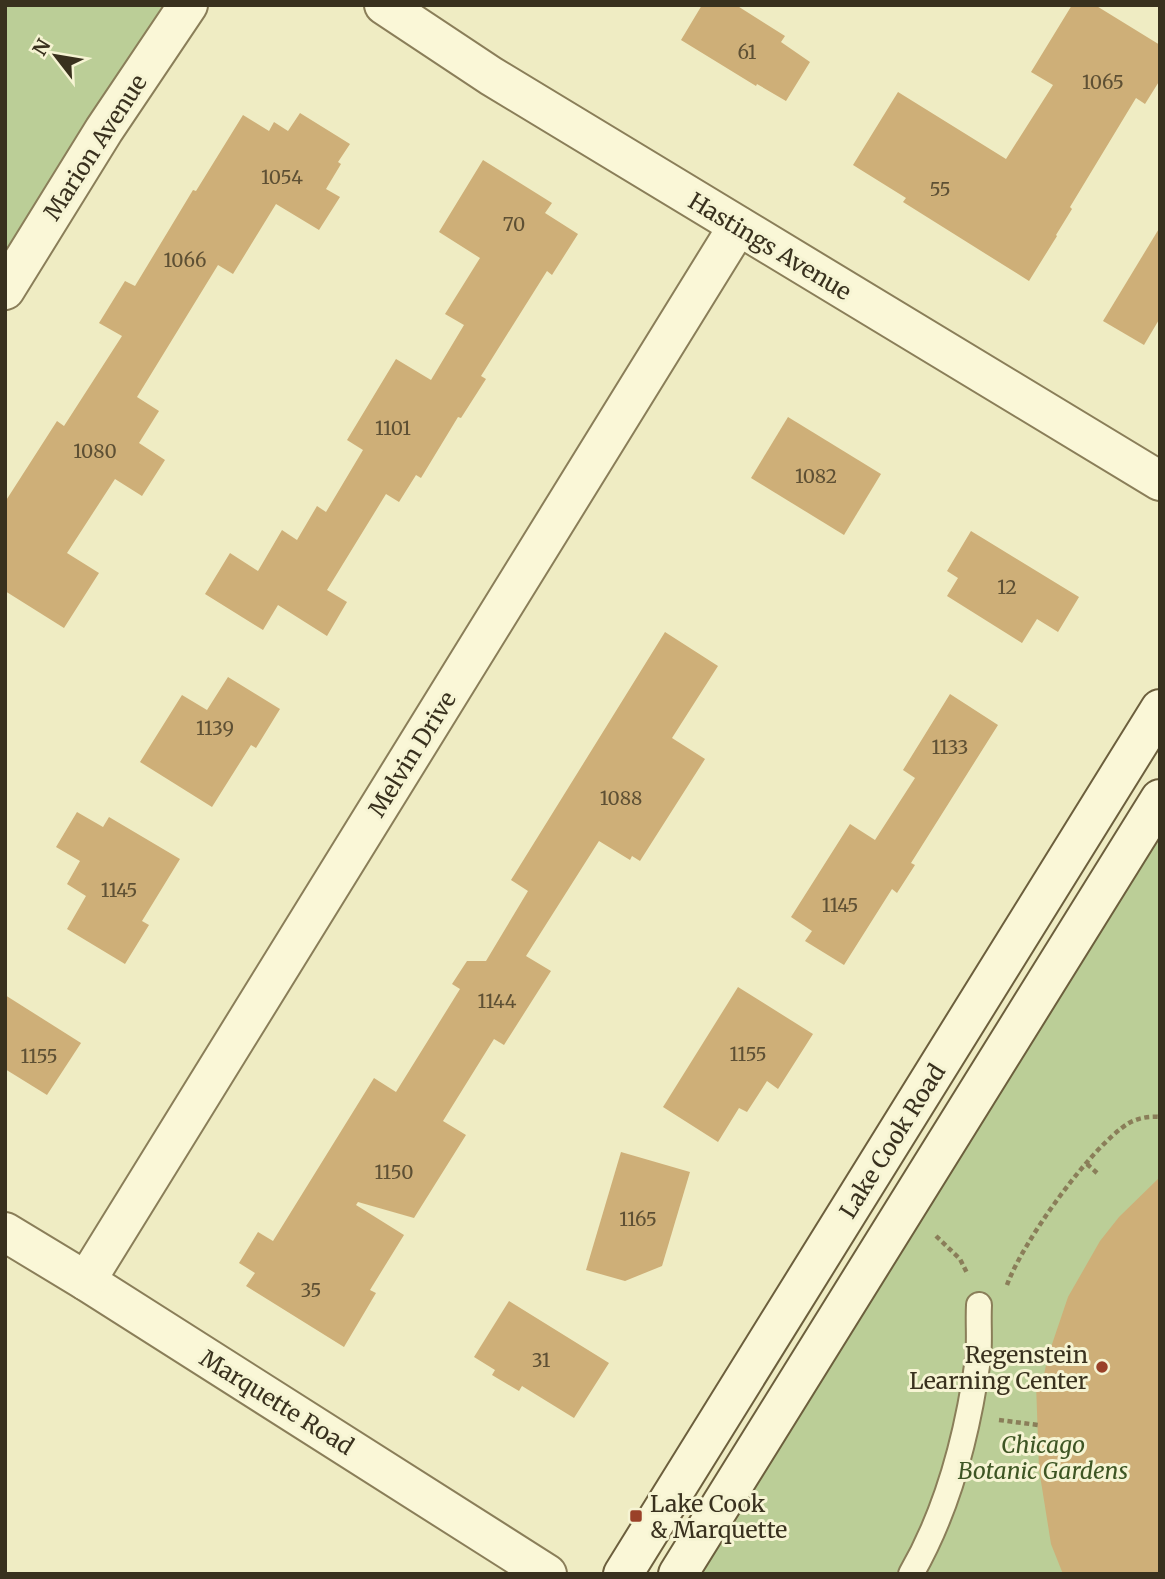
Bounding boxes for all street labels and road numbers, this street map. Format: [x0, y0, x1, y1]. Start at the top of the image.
street label: Marion Avenue [37, 69, 153, 225]
street label: Hastings Avenue [683, 186, 857, 306]
street label: Melvin Drive [362, 686, 462, 822]
street label: Lake Cook Road [833, 1058, 951, 1224]
street label: Marquette Road [195, 1343, 359, 1461]

